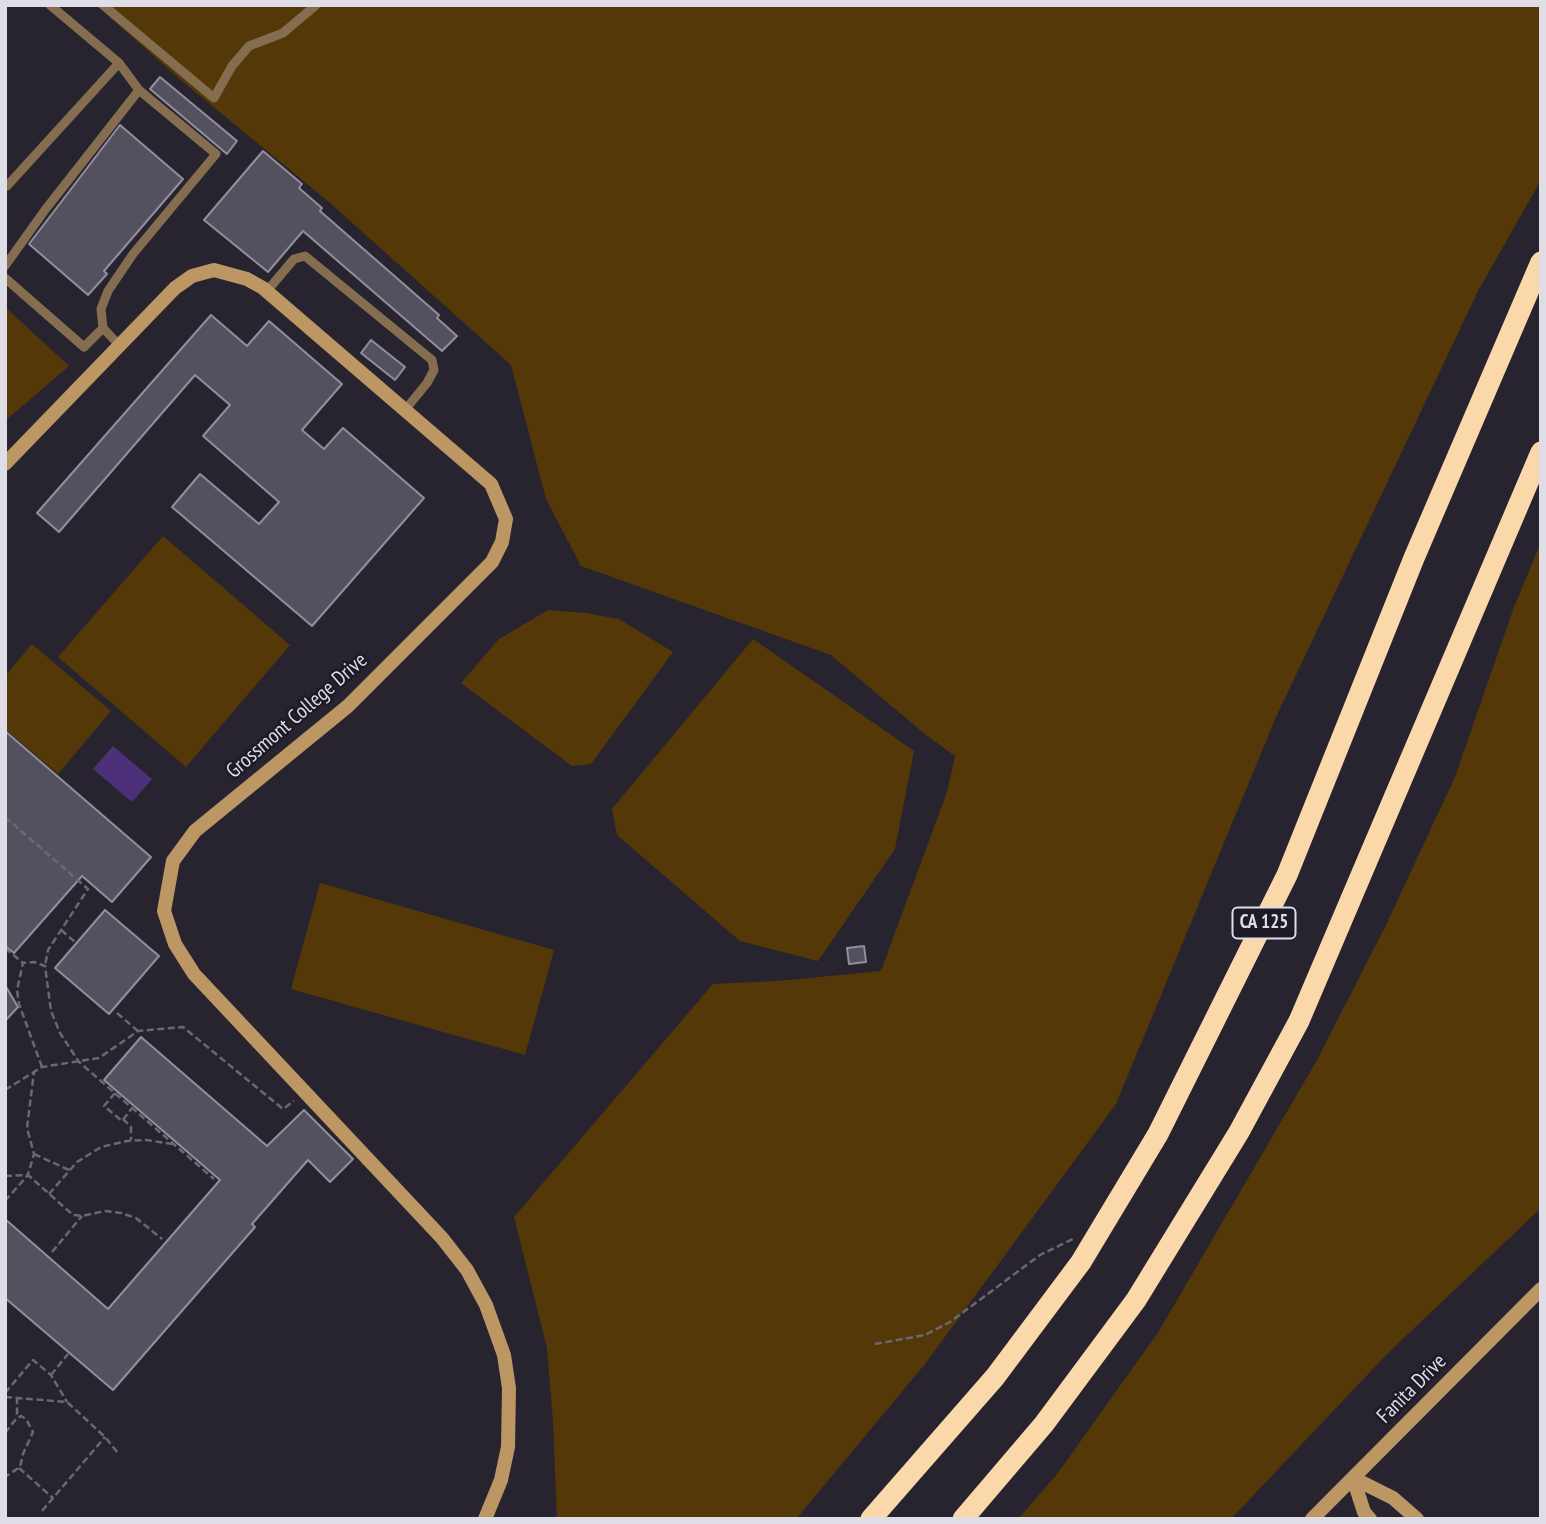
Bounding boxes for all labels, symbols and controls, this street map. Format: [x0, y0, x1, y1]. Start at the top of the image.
street label: Grossmont College Drive [221, 648, 373, 784]
road number: CA 125 [1232, 908, 1296, 939]
street label: Fanita Drive [1372, 1349, 1452, 1429]

